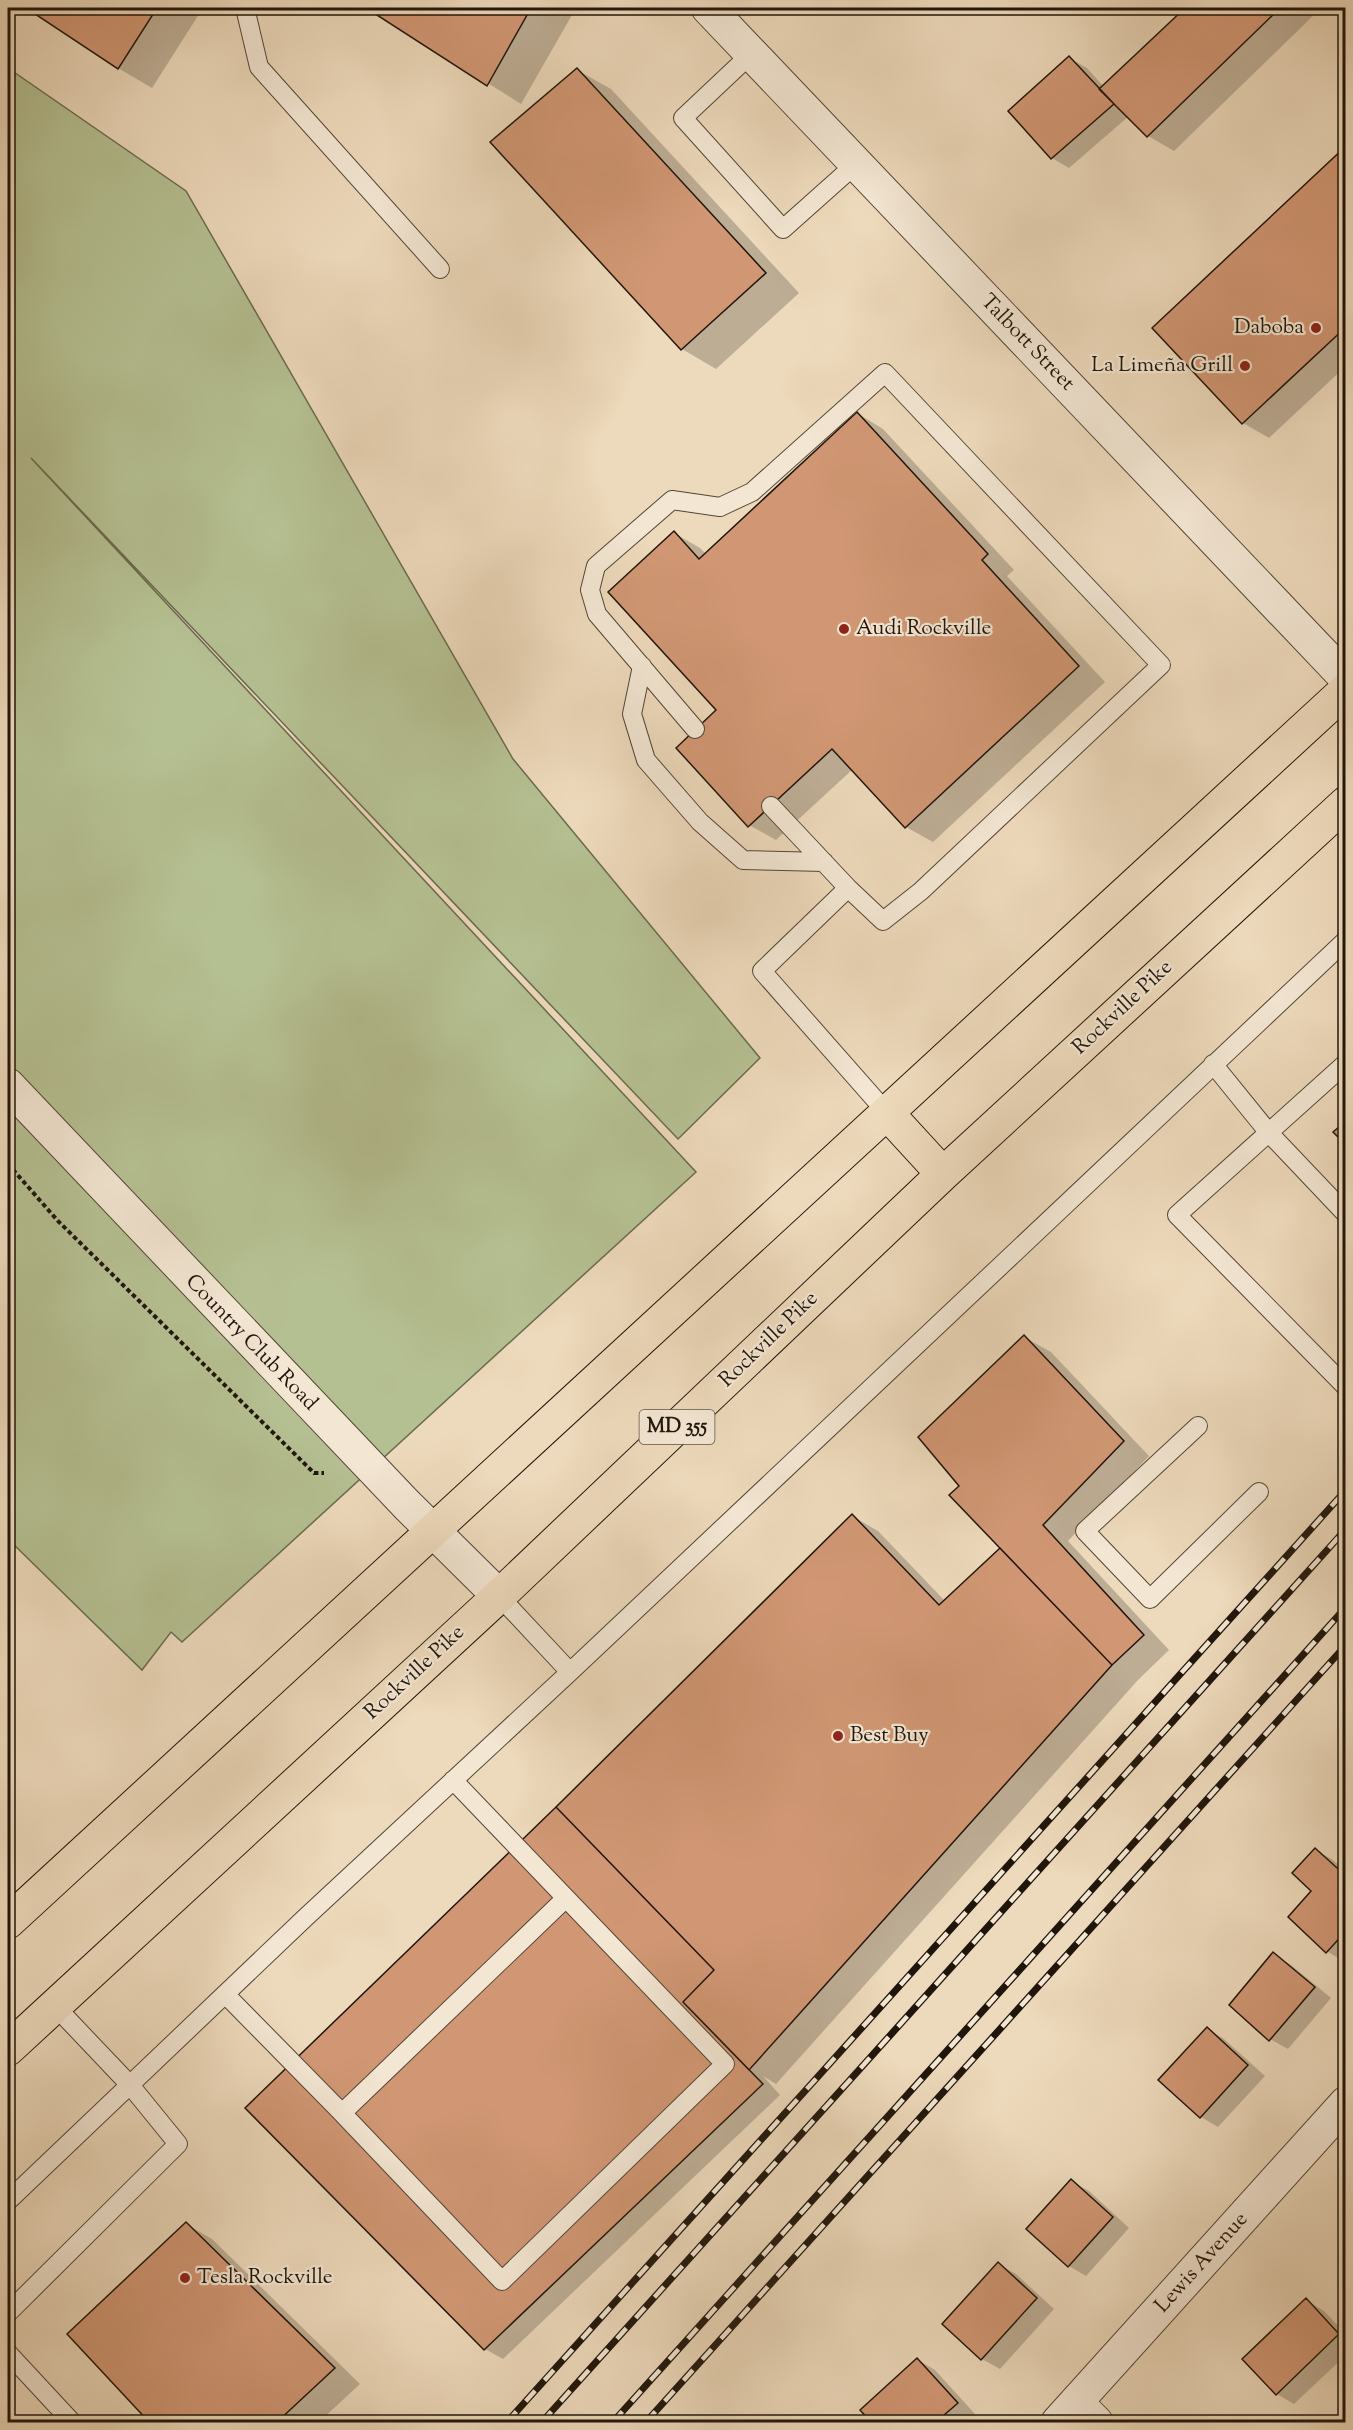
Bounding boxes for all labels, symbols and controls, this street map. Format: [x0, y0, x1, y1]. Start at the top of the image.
street label: Talbott Street [973, 288, 1081, 398]
place label: Daboba [1234, 313, 1304, 343]
marker: Daboba [1309, 321, 1323, 335]
place label: La Limeña Grill [1091, 351, 1233, 381]
marker: La Limeña Grill [1238, 359, 1252, 373]
place label: Audi Rockville [856, 614, 991, 644]
marker: Audi Rockville [837, 622, 851, 636]
street label: Rockville Pike [1066, 954, 1180, 1062]
street label: Country Club Road [178, 1268, 324, 1418]
street label: Rockville Pike [713, 1285, 825, 1395]
road number: MD 355 [640, 1410, 714, 1444]
street label: Rockville Pike [358, 1619, 472, 1727]
place label: Best Buy [850, 1721, 929, 1751]
marker: Best Buy [831, 1729, 845, 1743]
street label: Lewis Avenue [1148, 2206, 1256, 2320]
place label: Tesla Rockville [197, 2263, 333, 2293]
marker: Tesla Rockville [178, 2271, 192, 2285]

